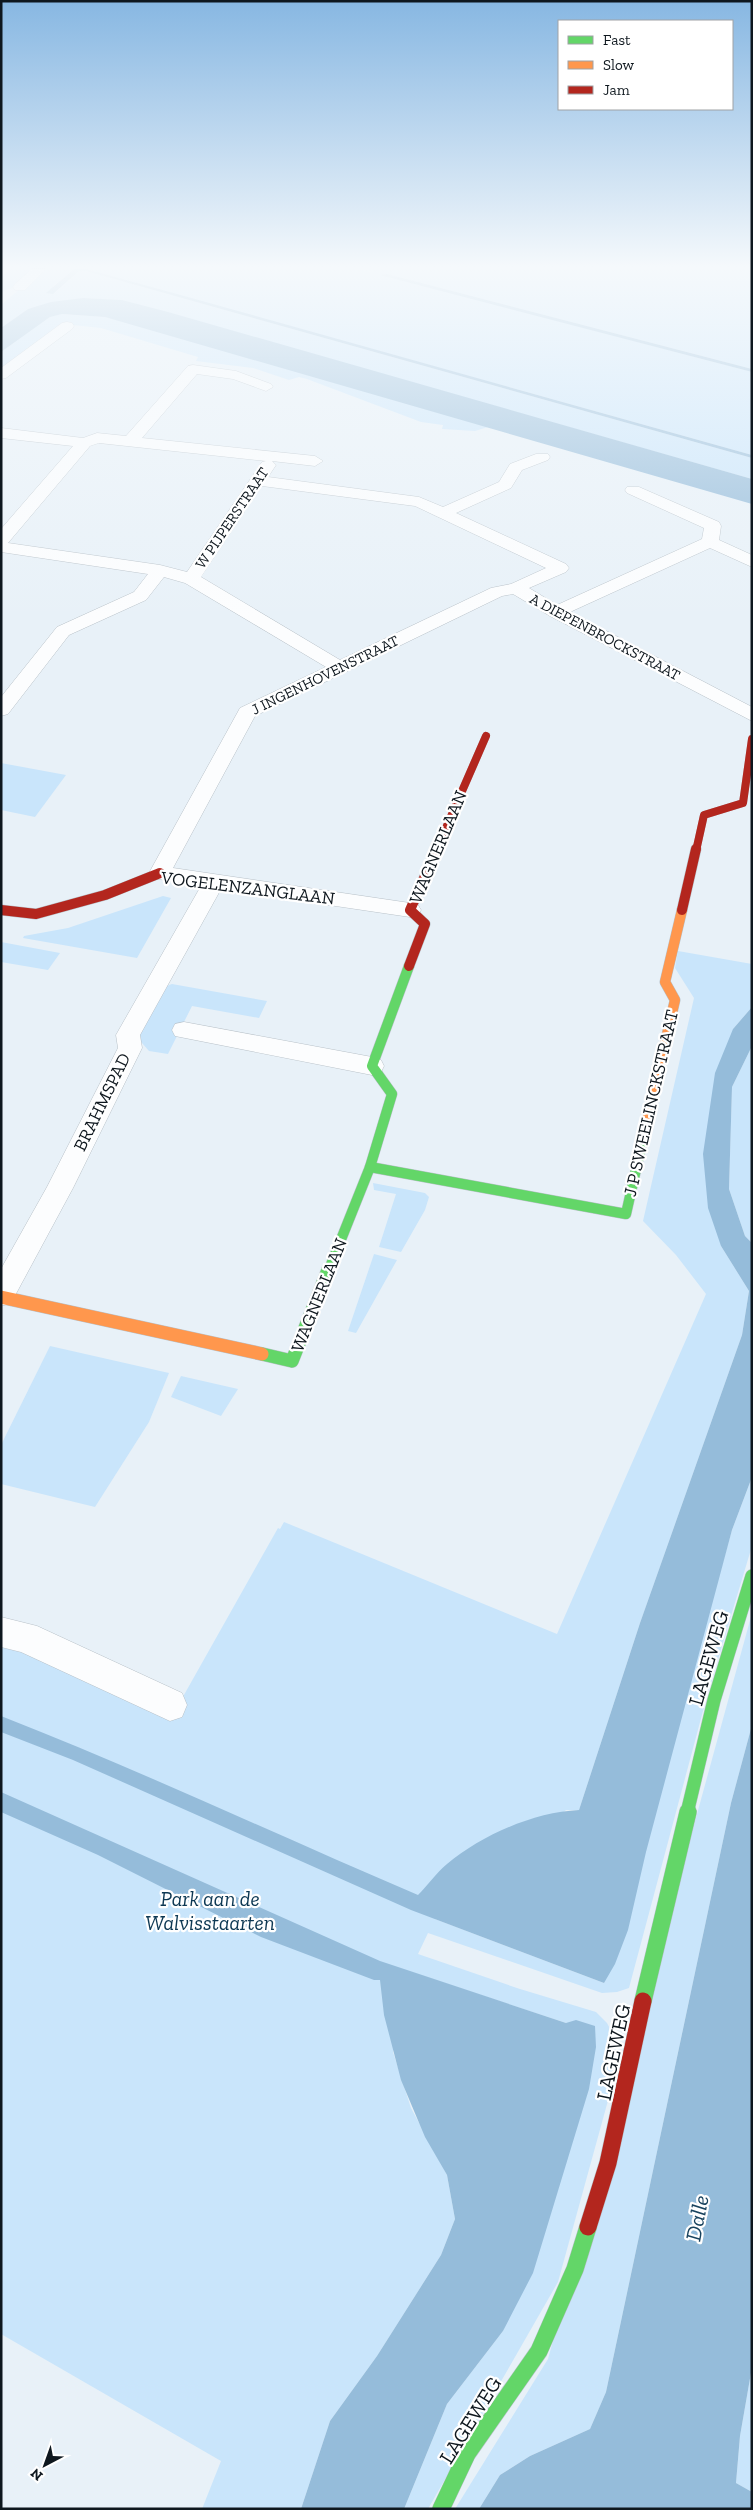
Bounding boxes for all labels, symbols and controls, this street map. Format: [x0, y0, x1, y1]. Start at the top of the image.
legend [558, 20, 733, 110]
text: Fast [603, 31, 631, 49]
text: Slow [603, 56, 635, 74]
text: Jam [603, 81, 630, 99]
street label: W PIJPERSTRAAT [192, 464, 272, 572]
street label: A DIEPENBROCKSTRAAT [527, 590, 683, 684]
street label: J INGENHOVENSTRAAT [248, 631, 402, 719]
street label: WAGNERLAAN [404, 787, 472, 907]
street label: VOGELENZANGLAAN [159, 866, 336, 910]
street label: J P SWEELINCKSTRAAT [619, 1007, 683, 1199]
street label: BRAHMSPAD [69, 1049, 135, 1155]
street label: WAGNERLAAN [286, 1235, 352, 1355]
street label: LAGEWEG [682, 1608, 734, 1708]
park label: Park aan de Walvisstaarten [145, 1886, 275, 1935]
street label: LAGEWEG [591, 2002, 635, 2102]
water label: Dalle [679, 2193, 715, 2243]
street label: LAGEWEG [433, 2372, 507, 2468]
north arrow [20, 2440, 70, 2490]
text: N [27, 2464, 46, 2484]

